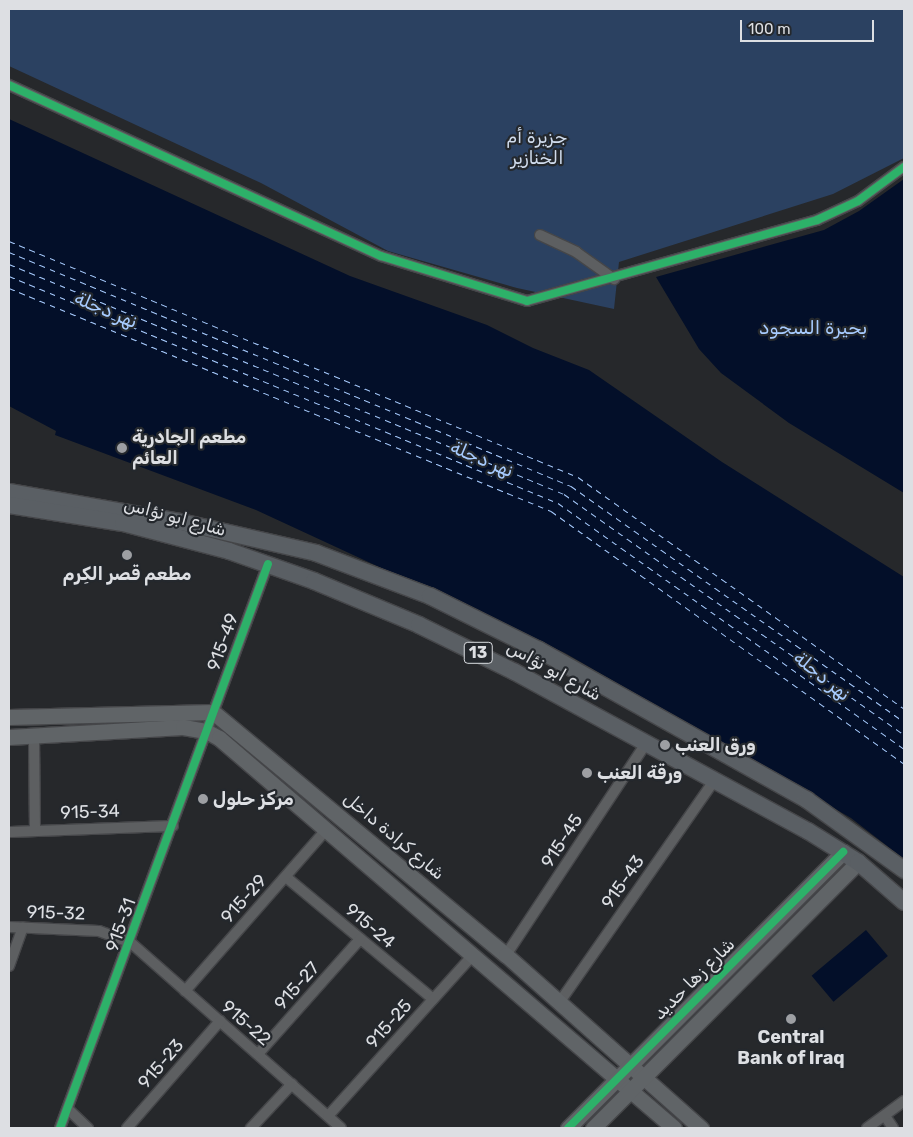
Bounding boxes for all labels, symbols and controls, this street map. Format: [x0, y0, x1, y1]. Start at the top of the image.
scale bar [743, 10, 877, 42]
text: 100 m [748, 20, 790, 38]
park label: جزيرة أم الخنازير [507, 127, 567, 170]
water label: نهر دجلة [71, 287, 141, 333]
water label: بحيرة السجود [759, 317, 867, 339]
place label: مطعم الجادرية العائم [132, 427, 246, 469]
water label: نهر دجلة [447, 436, 517, 482]
marker: مطعم الجادرية العائم [116, 442, 128, 454]
street label: شارع ابو نؤاس [122, 493, 228, 541]
marker: مطعم قصر الكِرم [121, 549, 133, 561]
place label: مطعم قصر الكِرم [63, 563, 191, 585]
street label: 915-49 [203, 610, 243, 674]
street label: شارع ابو نؤاس [503, 636, 605, 706]
road number: 13 [463, 640, 493, 666]
water label: نهر دجلة [789, 646, 855, 706]
place label: ورق العنب [675, 734, 756, 756]
marker: ورق العنب [659, 739, 671, 751]
place label: ورقة العنب [597, 762, 682, 784]
marker: ورقة العنب [581, 767, 593, 779]
street label: شارع كرادة داخل [339, 787, 449, 885]
place label: مركز حلول [213, 788, 294, 810]
marker: مركز حلول [197, 793, 209, 805]
street label: 915-34 [60, 800, 120, 824]
street label: 915-45 [537, 810, 587, 872]
street label: 915-43 [597, 851, 649, 913]
street label: 915-29 [216, 870, 272, 928]
street label: 915-31 [101, 895, 141, 955]
street label: 915-24 [341, 899, 399, 953]
street label: 915-32 [26, 901, 86, 925]
street label: شارع زها حديد [648, 933, 740, 1025]
street label: 915-27 [270, 958, 324, 1014]
street label: 915-25 [361, 995, 417, 1053]
street label: 915-22 [217, 996, 275, 1050]
marker: Central Bank of Iraq [785, 1013, 797, 1025]
place label: Central Bank of Iraq [737, 1027, 845, 1070]
street label: 915-23 [134, 1035, 188, 1093]

